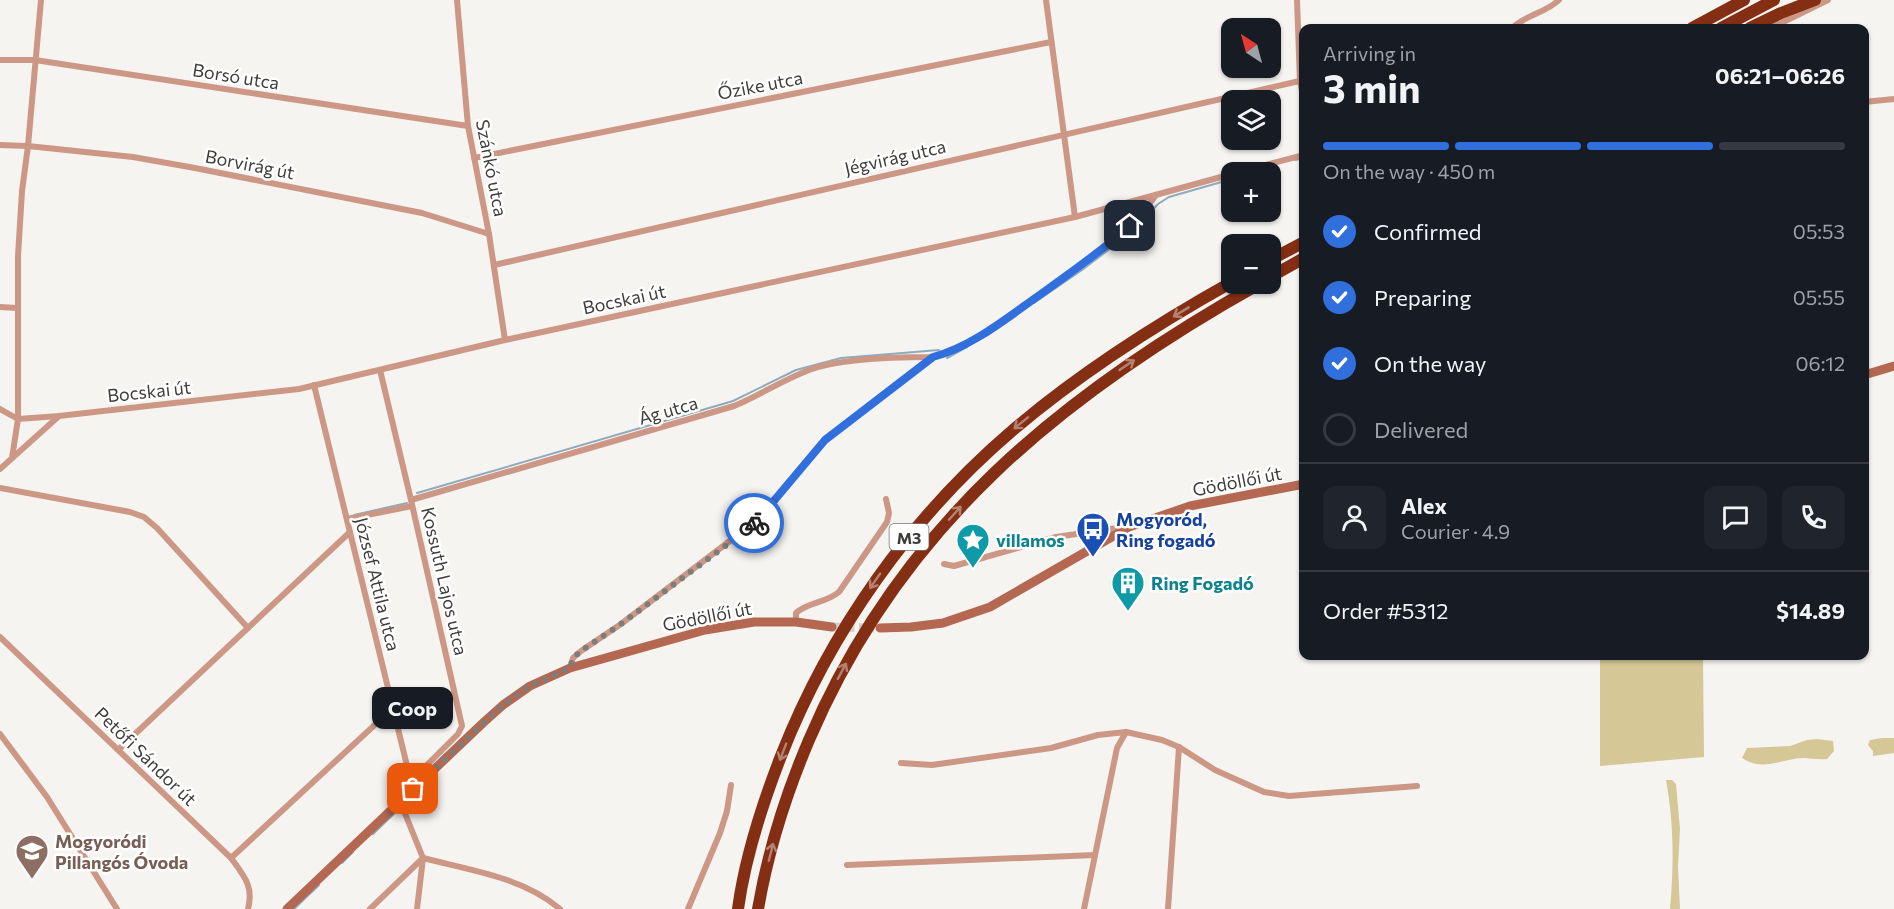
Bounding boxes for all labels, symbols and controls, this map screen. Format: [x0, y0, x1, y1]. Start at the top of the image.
north arrow [1221, 18, 1281, 78]
map controls [1221, 18, 1281, 294]
text: Arriving in [1323, 41, 1416, 65]
street label: Borsó utca [191, 58, 281, 94]
text: 06:21–06:26 [1715, 62, 1845, 89]
text: 3 min [1323, 63, 1421, 111]
street label: Őzike utca [716, 66, 804, 104]
button: layers [1221, 90, 1281, 150]
street label: Szánkó utca [472, 118, 512, 218]
street label: Jégvirág utca [842, 135, 948, 179]
street label: Borvirág út [204, 145, 296, 183]
text: On the way · 450 m [1323, 159, 1495, 183]
button: + [1221, 162, 1281, 222]
pin [1104, 200, 1155, 251]
icon: home [1113, 209, 1146, 242]
icon: check [1323, 215, 1356, 248]
text: Confirmed [1374, 218, 1481, 245]
text: 05:53 [1793, 219, 1845, 243]
button: − [1221, 234, 1281, 294]
street label: Bocskai út [581, 279, 667, 319]
icon: check [1323, 281, 1356, 314]
text: Preparing [1374, 284, 1471, 311]
text: 05:55 [1793, 285, 1845, 309]
one-way arrow [1173, 306, 1190, 318]
icon: check [1323, 347, 1356, 380]
text: On the way [1374, 350, 1486, 377]
text: 06:12 [1795, 351, 1845, 375]
one-way arrow [1118, 359, 1135, 371]
street label: Bocskai út [106, 376, 192, 406]
street label: Ág utca [636, 391, 700, 429]
text: Delivered [1374, 416, 1468, 443]
one-way arrow [1014, 417, 1030, 430]
street label: Gödöllői út [1190, 462, 1284, 500]
button: person [1323, 486, 1386, 549]
button: chat [1704, 486, 1767, 549]
button: phone [1782, 486, 1845, 549]
text: Alex [1401, 492, 1447, 519]
courier [724, 493, 784, 553]
street label: Kossuth Lajos utca [417, 505, 473, 657]
one-way arrow [948, 505, 962, 520]
icon: bike [738, 507, 771, 540]
place label: Mogyoród, Ring fogadó [1116, 508, 1216, 551]
bus stop icon: Mogyoród, Ring fogadó [1075, 511, 1111, 558]
street label: József Attila utca [351, 515, 405, 653]
text: Courier · 4.9 [1401, 519, 1510, 543]
place icon: villamos [955, 522, 991, 569]
road number: M3 [890, 524, 928, 550]
place label: villamos [996, 529, 1065, 551]
building icon: Ring Fogadó [1110, 565, 1146, 612]
place label: Ring Fogadó [1151, 572, 1254, 594]
one-way arrow [869, 573, 881, 589]
street label: Gödöllői út [660, 597, 754, 635]
text: Order #5312 [1323, 597, 1449, 624]
text: $14.89 [1776, 597, 1845, 624]
one-way arrow [836, 663, 848, 680]
callout: Coop [372, 687, 454, 729]
text: Coop [388, 696, 437, 720]
street label: Petőfi Sándor út [91, 702, 201, 810]
one-way arrow [776, 743, 787, 761]
pin [387, 763, 438, 814]
icon: bag [396, 772, 429, 805]
place label: Mogyoródi Pillangós Óvoda [55, 830, 188, 873]
school or university icon: Mogyoródi Pillangós Óvoda [14, 833, 50, 880]
one-way arrow [765, 843, 777, 862]

